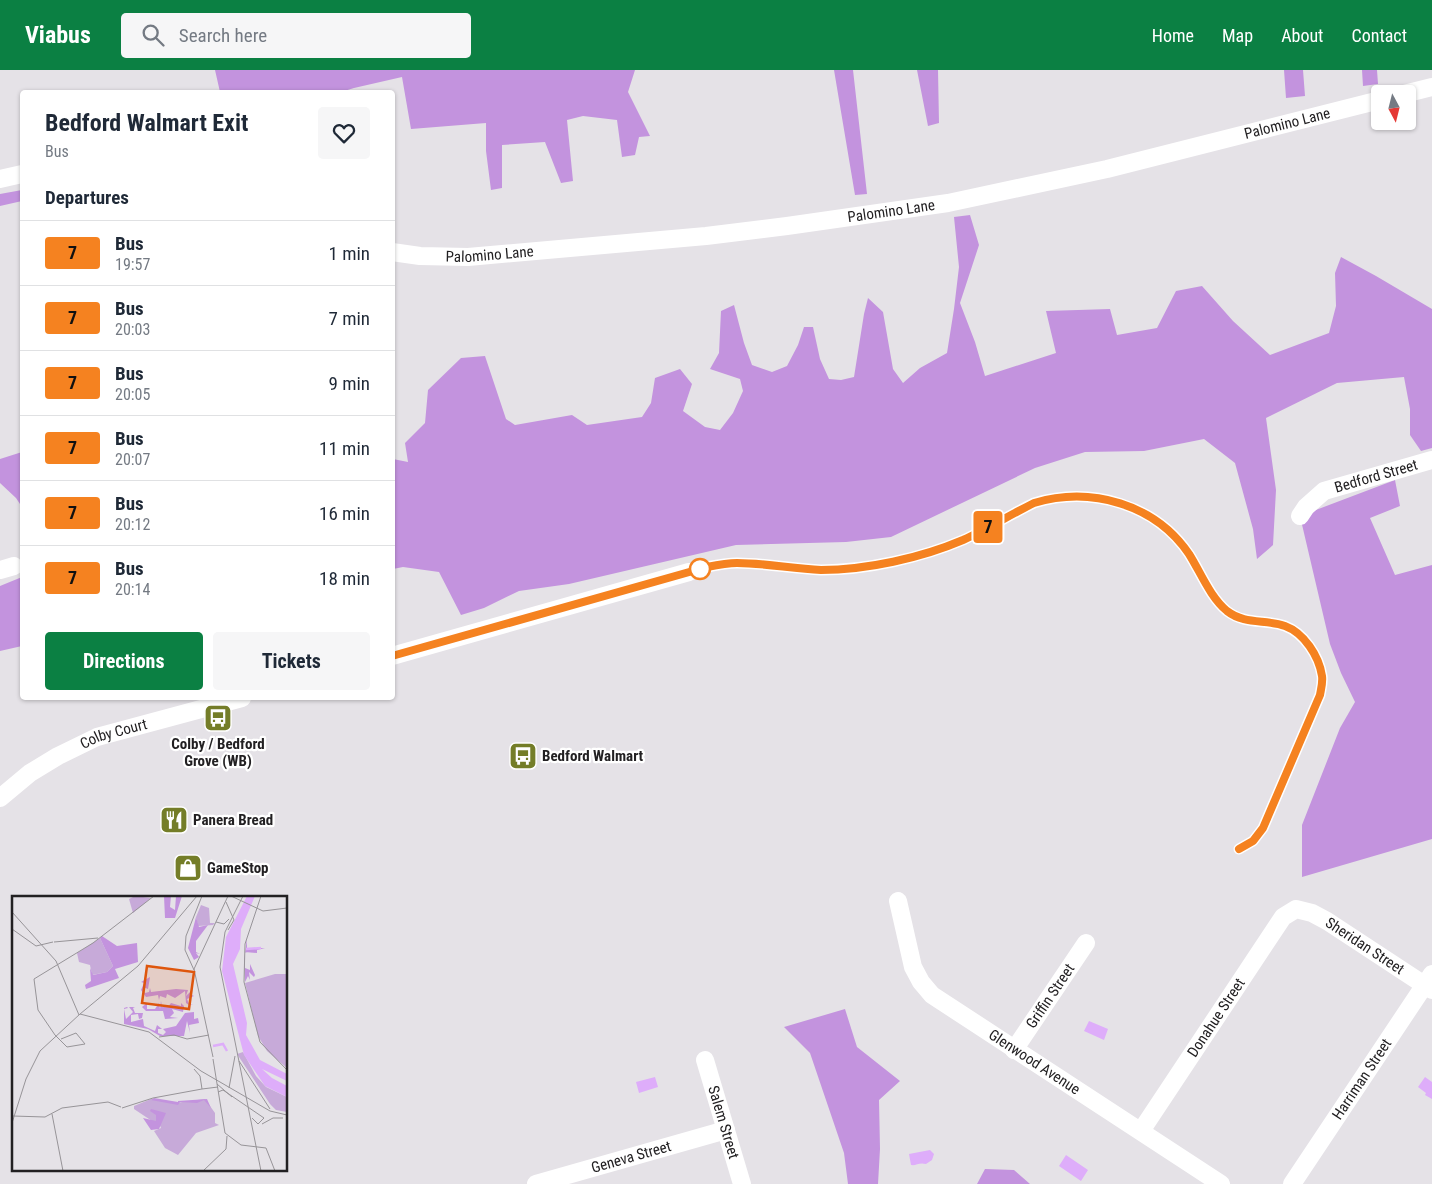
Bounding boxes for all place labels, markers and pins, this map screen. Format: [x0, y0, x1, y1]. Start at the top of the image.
unlabelled marker [689, 558, 711, 580]
bus stop icon: Colby / Bedford Grove (WB) [203, 703, 233, 733]
place label: Colby / Bedford Grove (WB) [171, 735, 265, 770]
bus stop icon: Bedford Walmart [508, 741, 538, 771]
place label: Bedford Walmart [542, 747, 643, 765]
restaurant icon: Panera Bread [159, 805, 189, 835]
place label: Panera Bread [193, 811, 273, 829]
shop icon: GameStop [173, 853, 203, 883]
place label: GameStop [207, 859, 269, 877]

